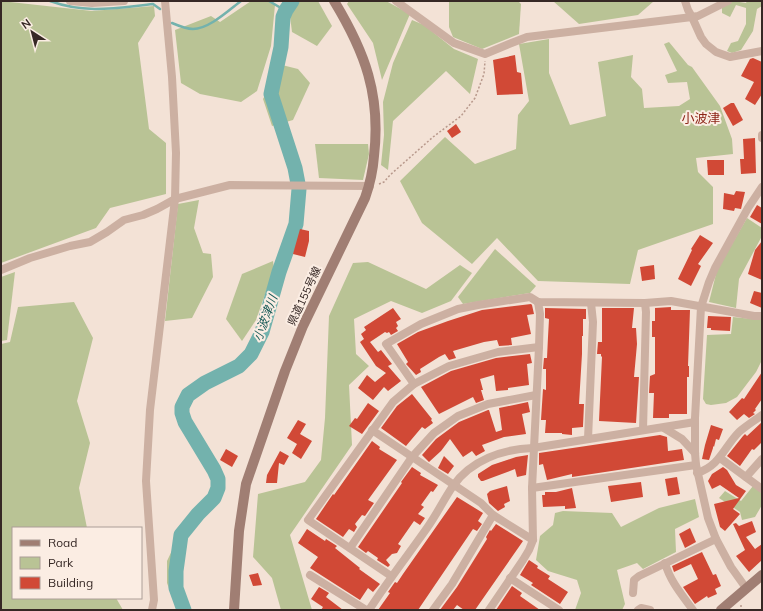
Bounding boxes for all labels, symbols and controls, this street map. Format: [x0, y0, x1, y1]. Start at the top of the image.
north arrow [12, 12, 52, 52]
text: N [19, 16, 34, 32]
district label: 小波津 [681, 110, 721, 126]
street label: 県道155号線 [284, 264, 324, 328]
water label: 小波津川 [250, 291, 281, 343]
legend [12, 527, 142, 599]
text: Road [48, 535, 77, 550]
text: Park [48, 555, 74, 570]
text: Building [48, 575, 93, 590]

